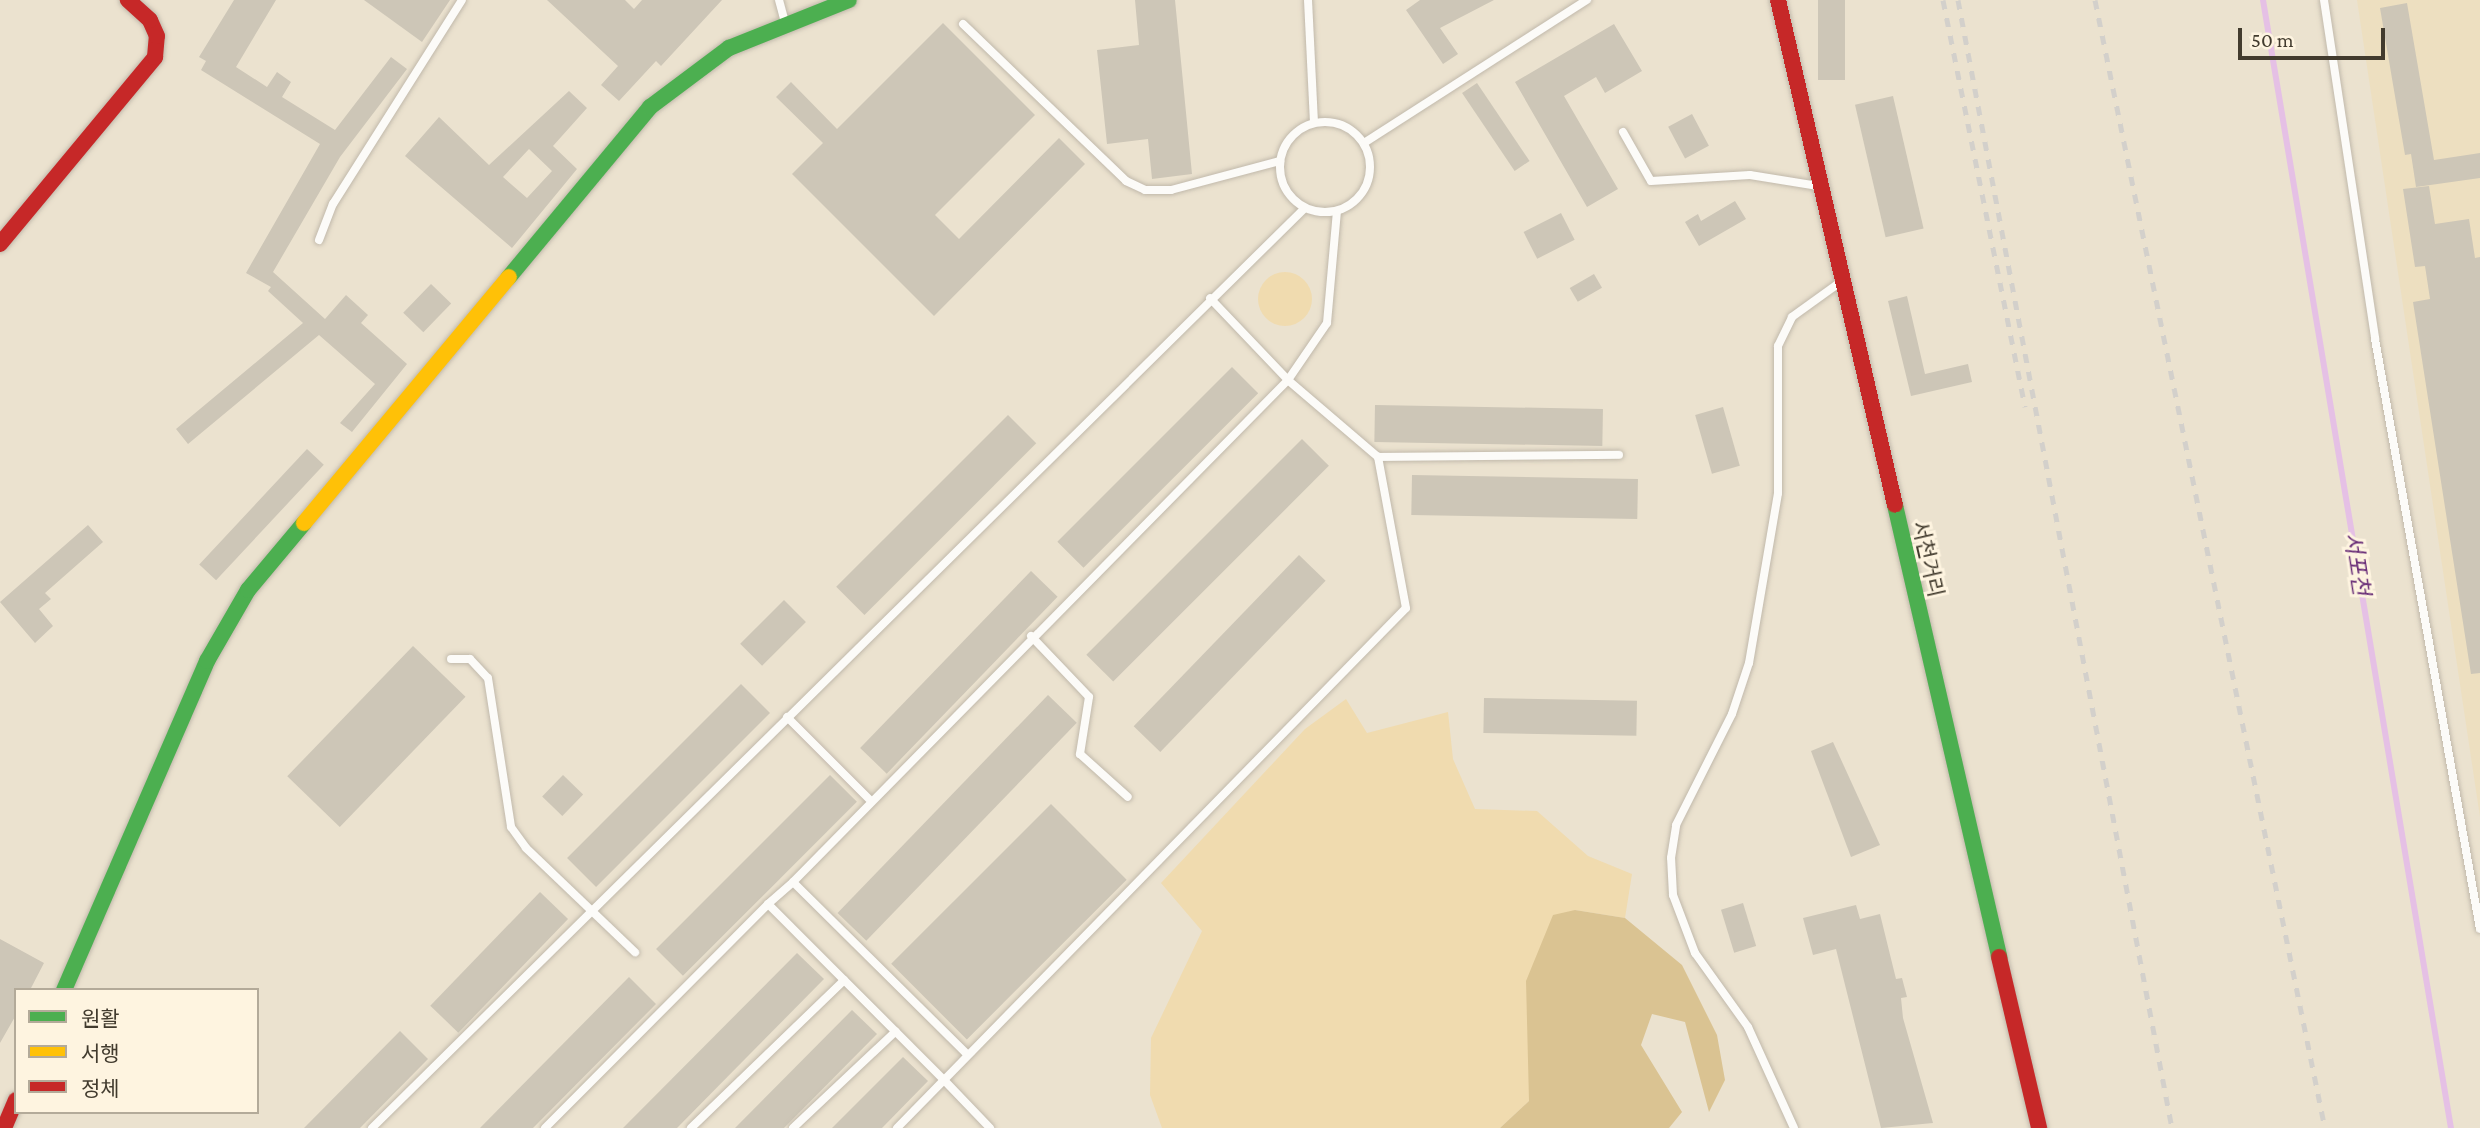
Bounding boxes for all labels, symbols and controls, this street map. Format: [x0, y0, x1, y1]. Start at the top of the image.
scale bar [2242, 14, 2389, 58]
text: 50 m [2251, 28, 2294, 52]
street label: 서천거리 [1907, 519, 1949, 599]
water label: 서포천 [2338, 530, 2376, 598]
legend [14, 988, 259, 1114]
text: 원활 [81, 1007, 120, 1031]
text: 서행 [81, 1042, 120, 1066]
text: 정체 [81, 1077, 120, 1101]

